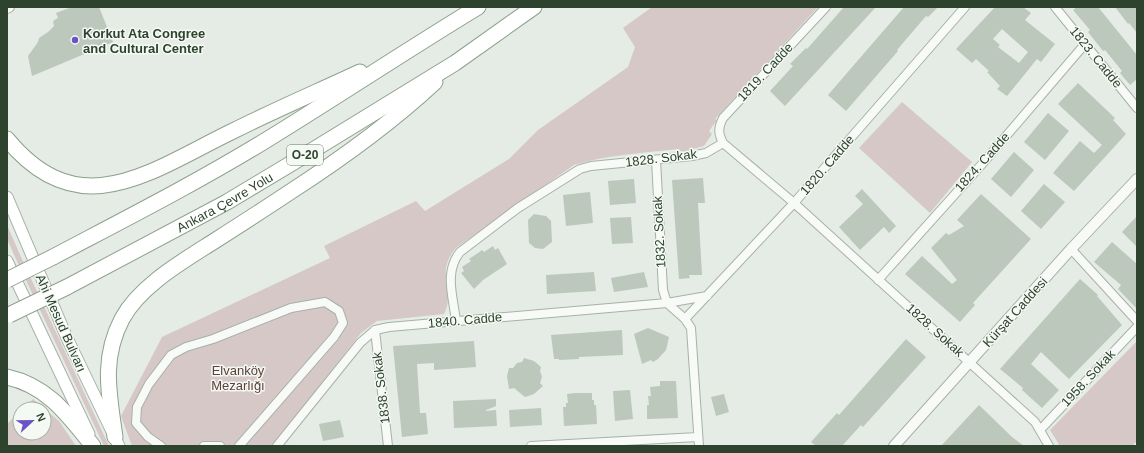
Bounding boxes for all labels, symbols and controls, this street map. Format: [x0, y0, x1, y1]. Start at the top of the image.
street label: 1823. Cadde [1067, 23, 1125, 91]
place label: Korkut Ata Congree and Cultural Center [83, 26, 205, 56]
marker: Korkut Ata Congree and Cultural Center [70, 35, 80, 45]
street label: 1819. Cadde [734, 40, 796, 104]
street label: 1824. Cadde [952, 129, 1012, 195]
street label: 1820. Cadde [797, 132, 857, 198]
road number: O-20 [287, 145, 323, 165]
street label: 1828. Sokak [624, 146, 698, 170]
street label: Ankara Çevre Yolu [174, 169, 275, 235]
street label: 1832. Sokak [650, 195, 668, 268]
street label: Ahi Mesud Bulvarı [33, 272, 89, 374]
street label: Kürşat Caddesi [980, 274, 1050, 350]
street label: 1828. Sokak [903, 300, 967, 360]
street label: 1840. Cadde [427, 309, 503, 331]
street label: 1958. Sokak [1058, 346, 1118, 410]
street label: 1838. Sokak [369, 351, 393, 425]
park label: Elvanköy Mezarlığı [211, 363, 265, 393]
north arrow [12, 401, 52, 441]
text: N [34, 411, 48, 423]

